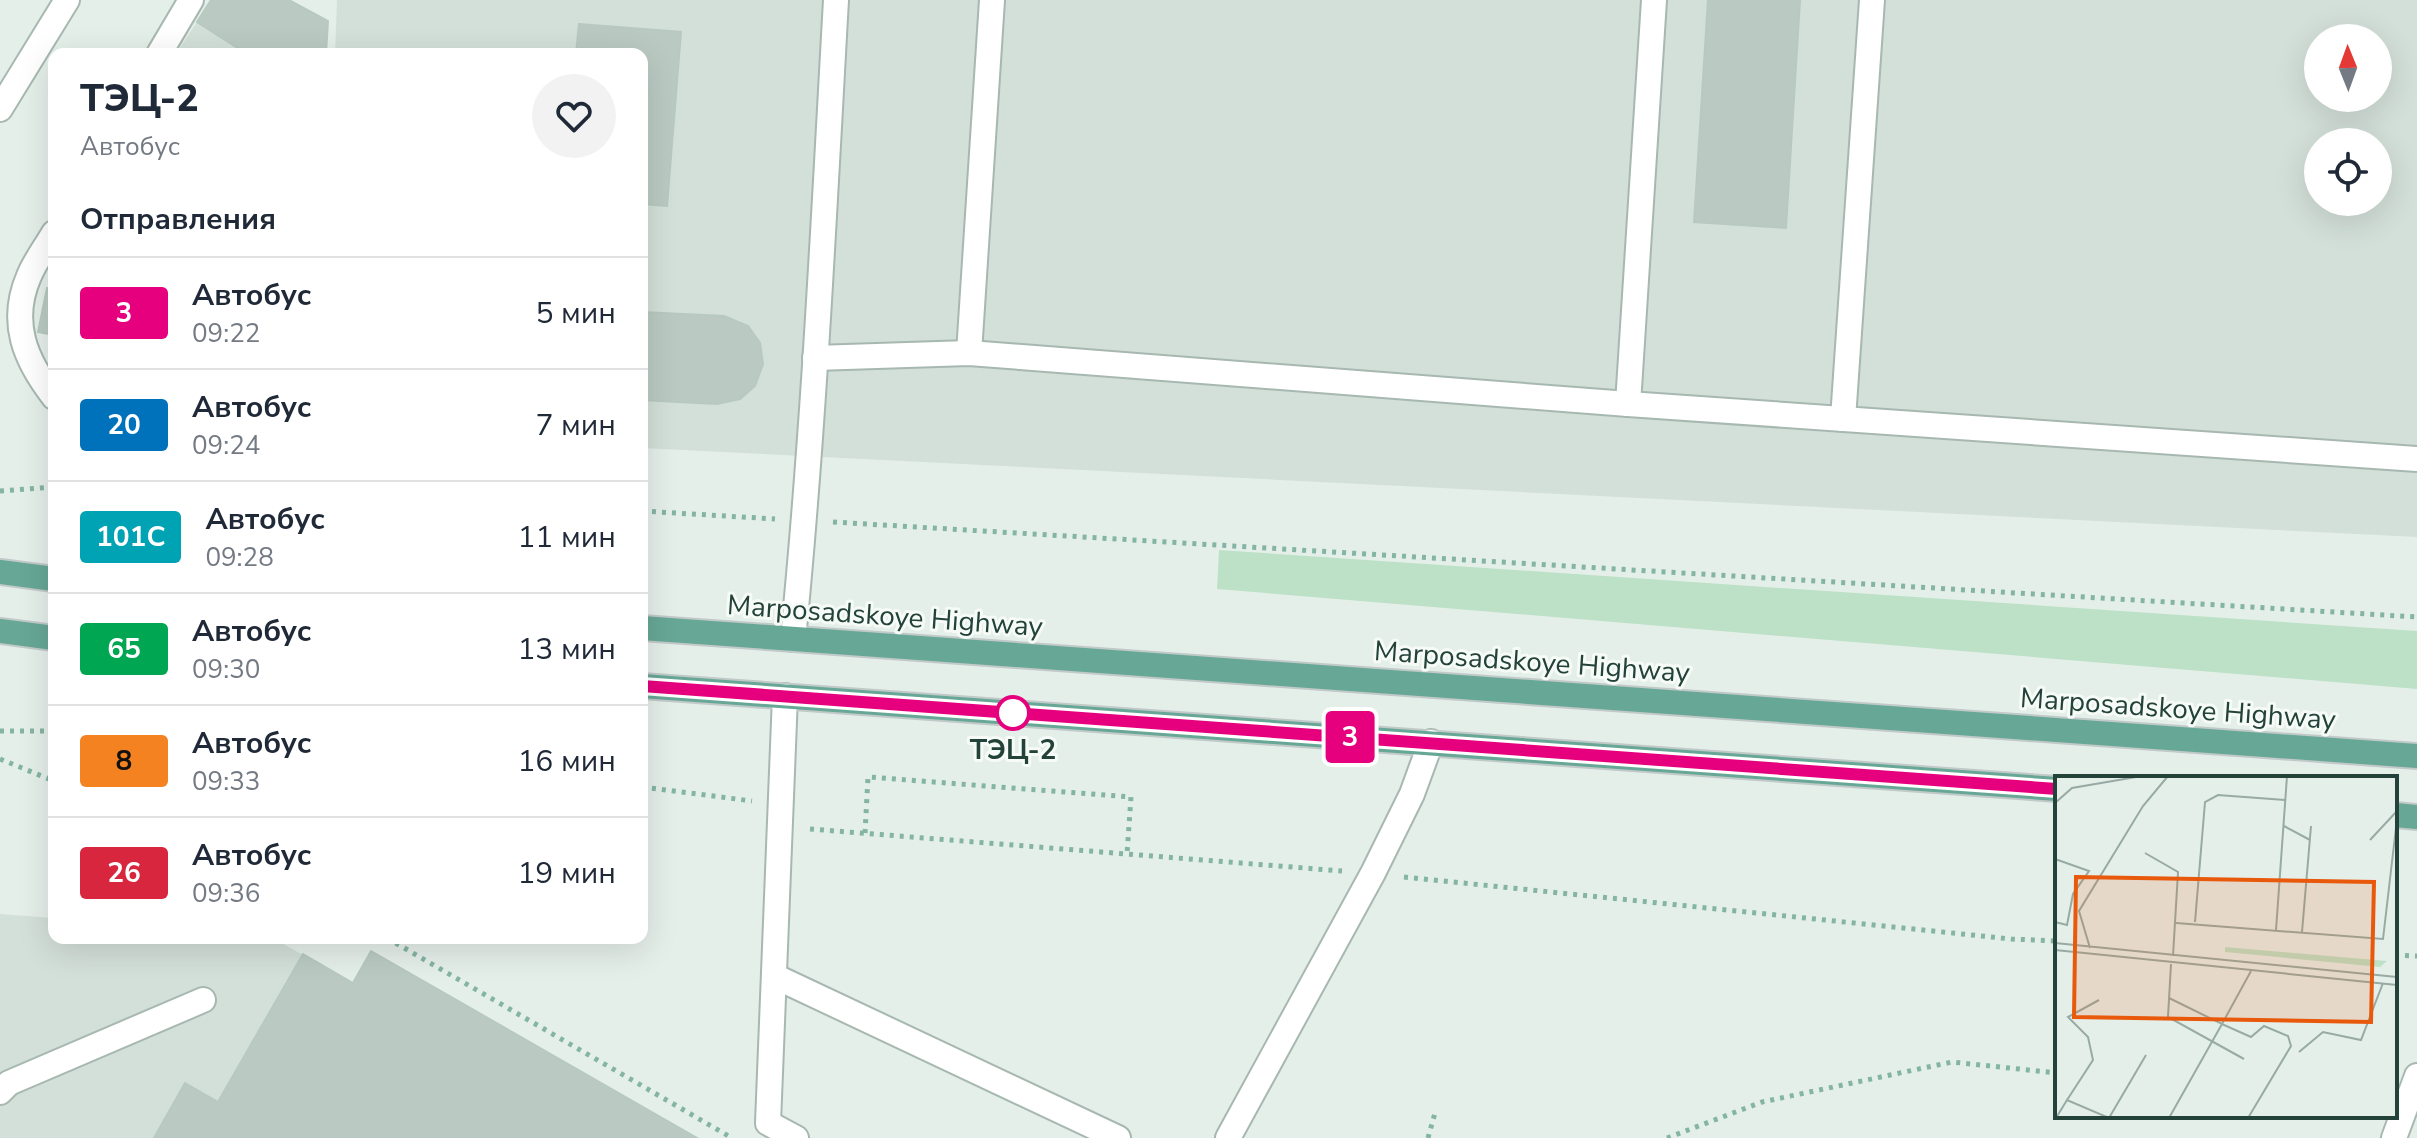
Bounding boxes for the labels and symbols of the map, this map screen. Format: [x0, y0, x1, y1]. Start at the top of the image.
north arrow [2304, 24, 2392, 112]
street label: Marposadskoye Highway [726, 586, 1045, 646]
street label: Marposadskoye Highway [1373, 632, 1692, 692]
street label: Marposadskoye Highway [2019, 679, 2338, 739]
marker: ТЭЦ-2 [996, 696, 1030, 730]
line badge: 3 [1324, 711, 1376, 763]
place label: ТЭЦ-2 [970, 731, 1056, 769]
inset map [2055, 776, 2397, 1118]

